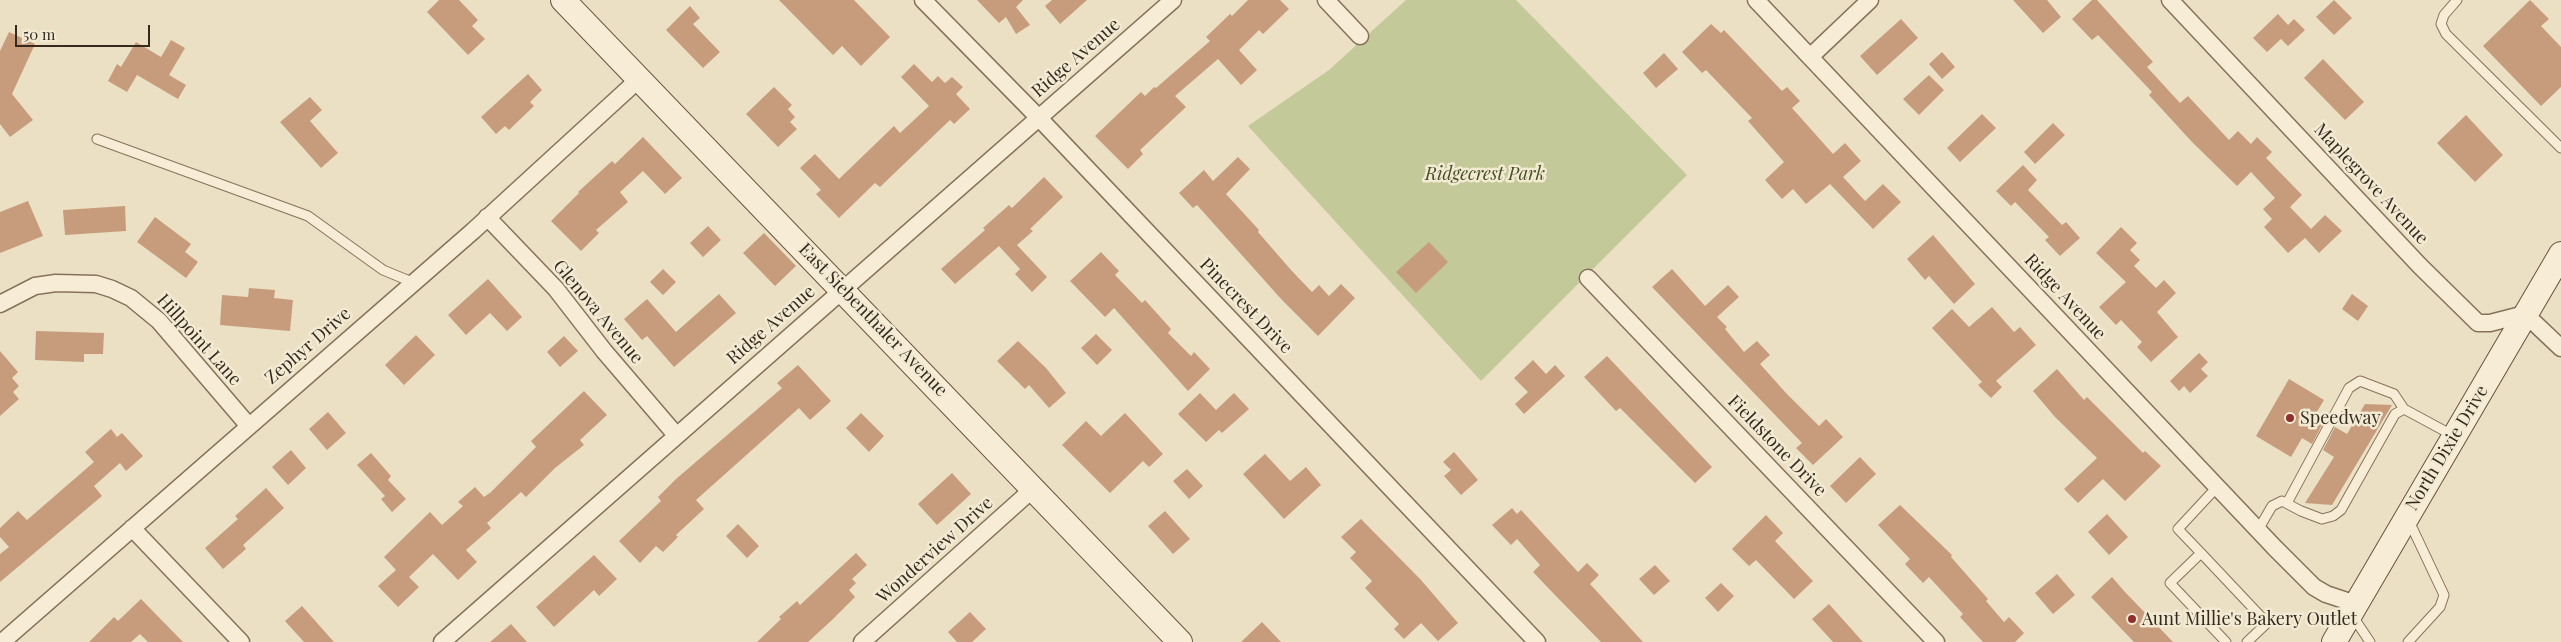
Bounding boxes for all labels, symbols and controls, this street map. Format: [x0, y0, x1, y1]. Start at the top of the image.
street label: Ridge Avenue [1028, 14, 1124, 102]
scale bar [18, 15, 152, 47]
text: 50 m [23, 24, 55, 44]
street label: Maplegrove Avenue [2309, 119, 2433, 249]
park label: Ridgecrest Park [1425, 163, 1545, 185]
street label: East Siebenthaler Avenue [794, 239, 952, 401]
street label: Ridge Avenue [2020, 250, 2110, 344]
street label: Pinecrest Drive [1195, 254, 1297, 358]
street label: Glenova Avenue [548, 256, 648, 368]
street label: Ridge Avenue [723, 281, 819, 369]
street label: Hillpoint Lane [152, 290, 246, 390]
street label: Zephyr Drive [261, 303, 355, 389]
street label: North Dixie Drive [2401, 381, 2493, 515]
street label: Fieldstone Drive [1723, 391, 1831, 501]
place label: Speedway [2300, 407, 2381, 429]
marker: Speedway [2284, 412, 2296, 424]
street label: Wonderview Drive [873, 492, 997, 608]
place label: Aunt Millie's Bakery Outlet [2142, 608, 2357, 630]
marker: Aunt Millie's Bakery Outlet [2126, 613, 2138, 625]

